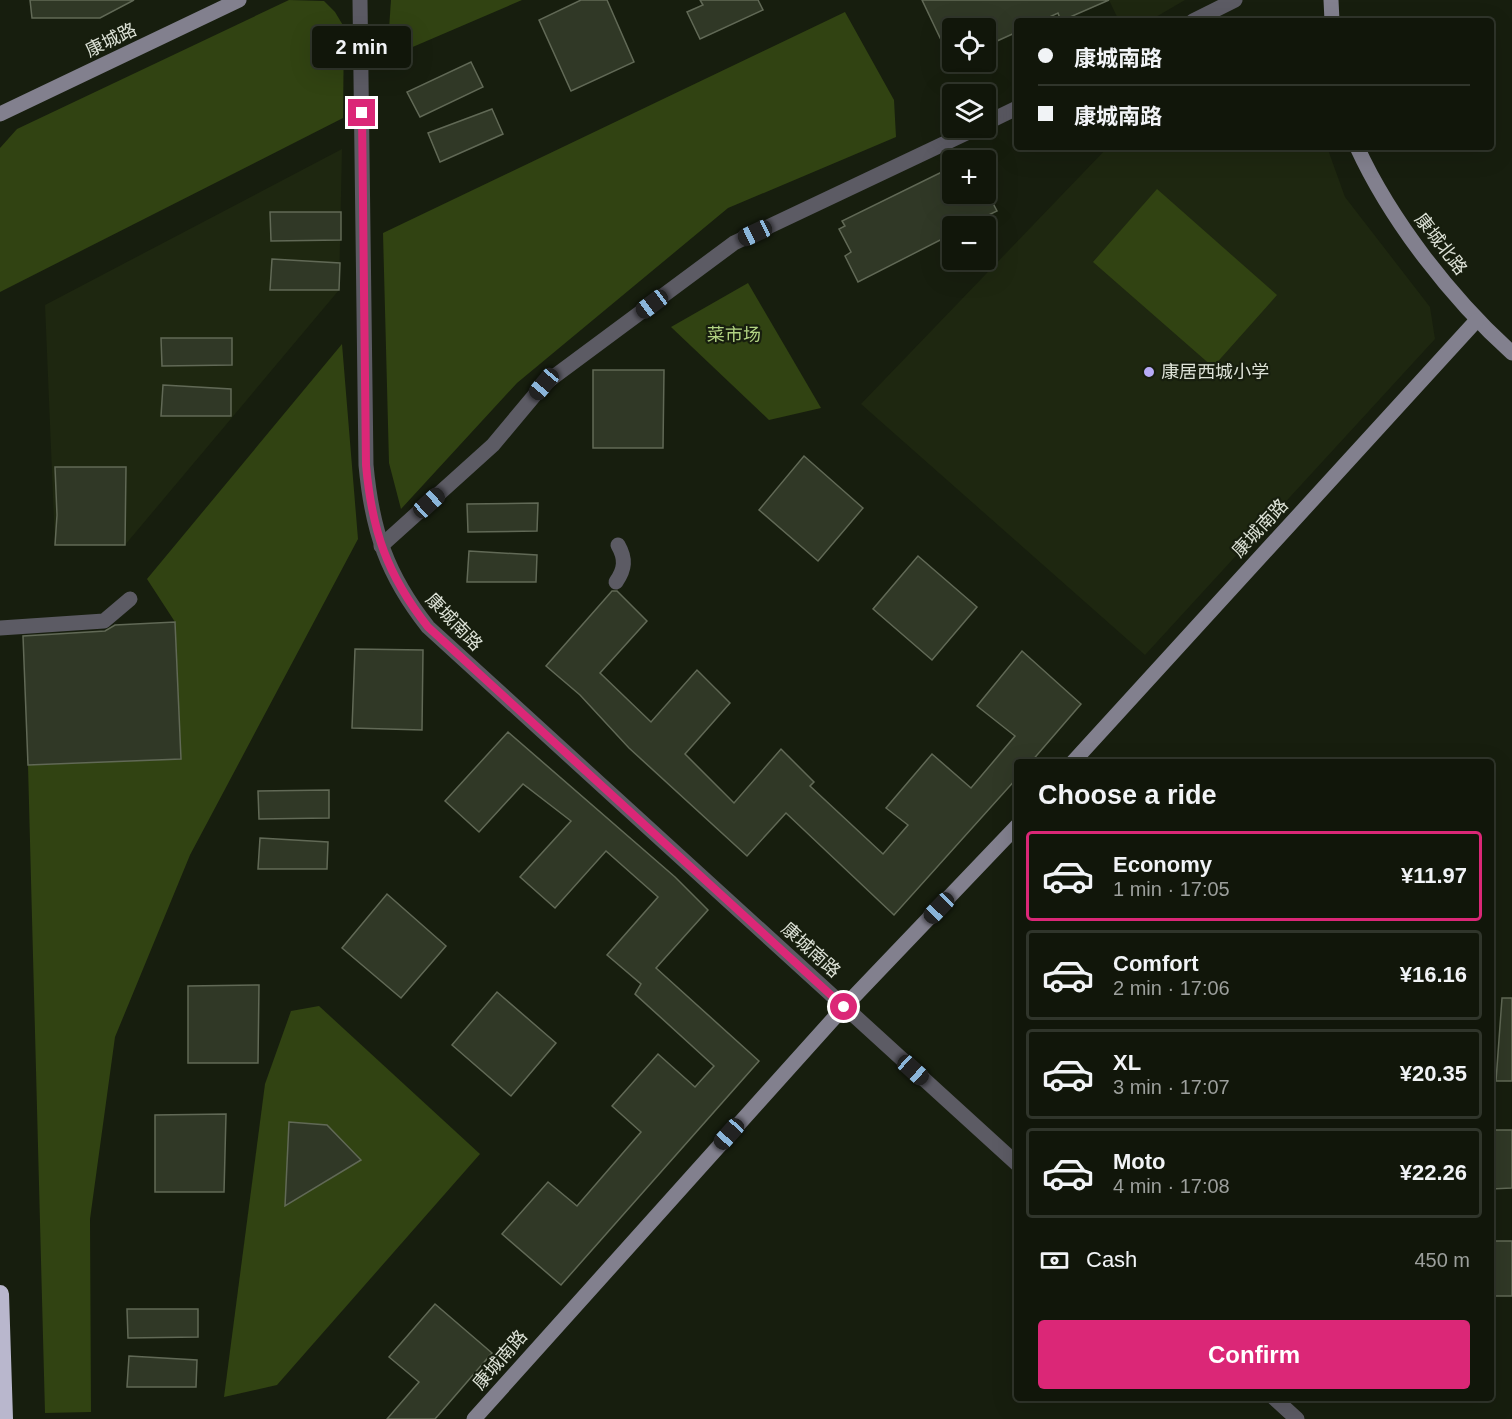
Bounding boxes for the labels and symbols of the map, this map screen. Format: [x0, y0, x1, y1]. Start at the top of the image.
street label: 康城路 [82, 19, 140, 61]
callout: 2 min [312, 26, 412, 68]
route end [348, 99, 375, 126]
street label: 康城北路 [1411, 209, 1471, 279]
car [735, 217, 775, 249]
car [632, 286, 672, 322]
park label: 菜市场 [707, 325, 761, 345]
place label: 康居西城小学 [1161, 362, 1269, 382]
car [526, 364, 562, 404]
marker: 康居西城小学 [1142, 365, 1156, 379]
car [410, 484, 448, 522]
street label: 康城南路 [1228, 495, 1292, 561]
street label: 康城南路 [422, 589, 486, 655]
car [920, 889, 958, 927]
street label: 康城南路 [778, 918, 844, 982]
route start [830, 993, 857, 1020]
car [894, 1051, 932, 1089]
car [710, 1115, 748, 1153]
street label: 康城南路 [469, 1326, 531, 1394]

